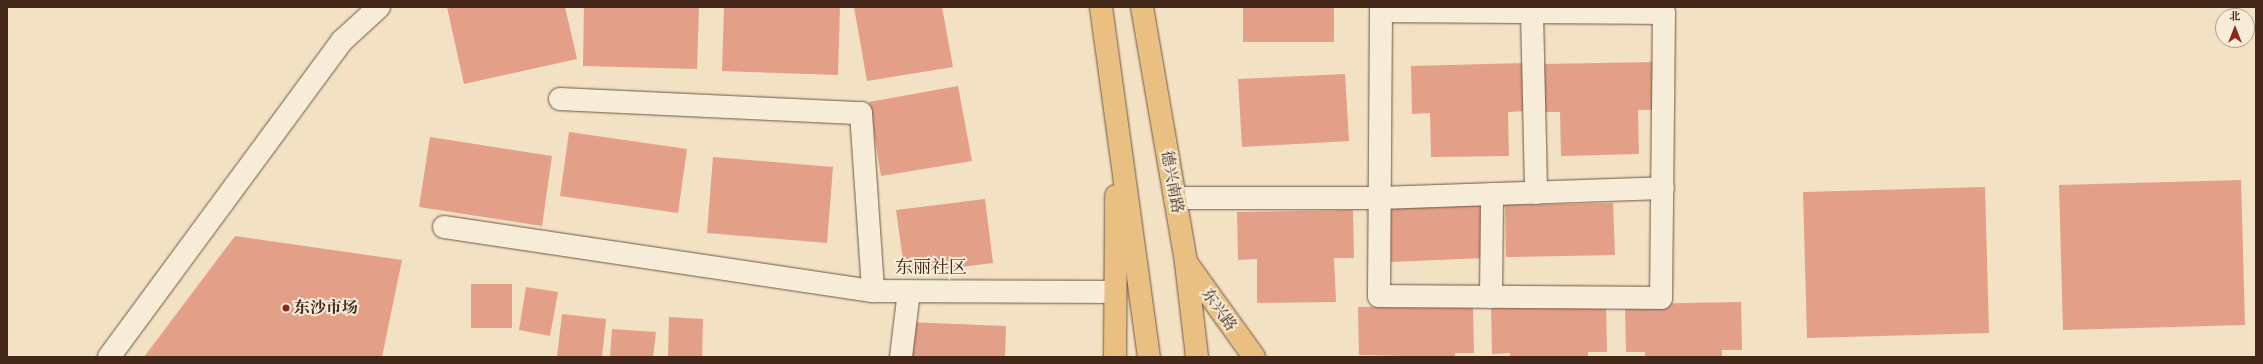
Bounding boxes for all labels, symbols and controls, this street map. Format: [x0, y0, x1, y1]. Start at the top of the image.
north arrow [2215, 8, 2255, 48]
text: 北 [2230, 10, 2241, 24]
street label: 德兴南路 [1157, 149, 1187, 215]
district label: 东丽社区 [895, 257, 967, 279]
street label: 东兴路 [1197, 285, 1241, 335]
place label: 东沙市场 [294, 298, 358, 318]
marker: 东沙市场 [281, 303, 291, 313]

